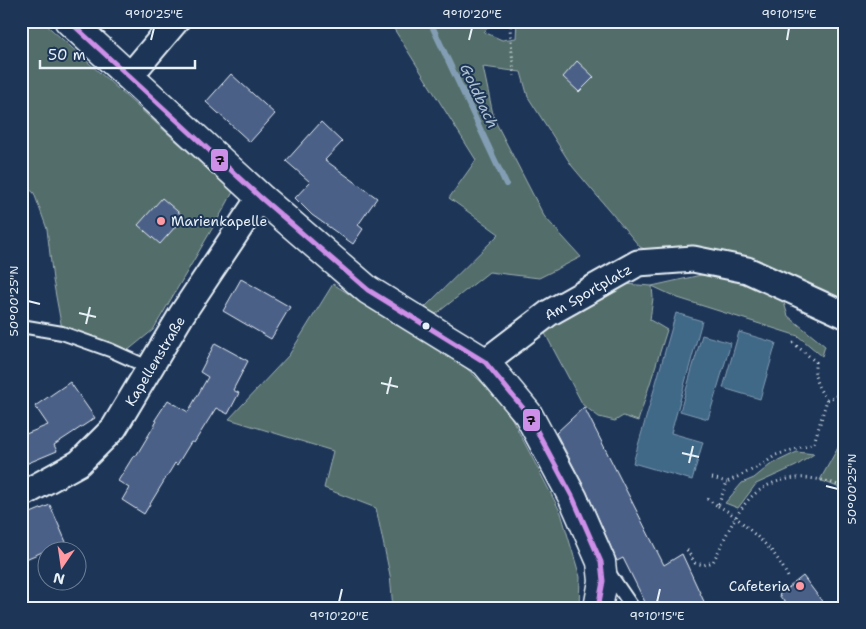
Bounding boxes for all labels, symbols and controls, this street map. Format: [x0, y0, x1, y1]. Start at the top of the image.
text: 9°10'25"E [125, 6, 183, 22]
text: 9°10'20"E [442, 6, 502, 22]
text: 9°10'15"E [761, 6, 817, 22]
scale bar [40, 38, 195, 70]
text: 50 m [48, 45, 86, 65]
water label: Goldbach [455, 60, 503, 132]
line badge: 7 [210, 148, 229, 172]
text: 7 [215, 151, 225, 169]
place label: Marienkapelle [171, 212, 267, 230]
marker: Marienkapelle [155, 215, 167, 227]
street label: Am Sportplatz [541, 260, 635, 324]
text: 50°00'25"N [6, 266, 22, 336]
street label: Kapellenstraße [121, 313, 189, 409]
unlabelled marker [421, 321, 431, 331]
line badge: 7 [522, 408, 541, 432]
text: 7 [526, 411, 536, 429]
text: 50°00'25"N [844, 454, 860, 524]
north arrow [38, 542, 88, 592]
text: N [52, 569, 67, 589]
place label: Cafeteria [729, 577, 790, 595]
marker: Cafeteria [794, 580, 806, 592]
text: 9°10'20"E [309, 608, 369, 624]
text: 9°10'15"E [629, 608, 685, 624]

